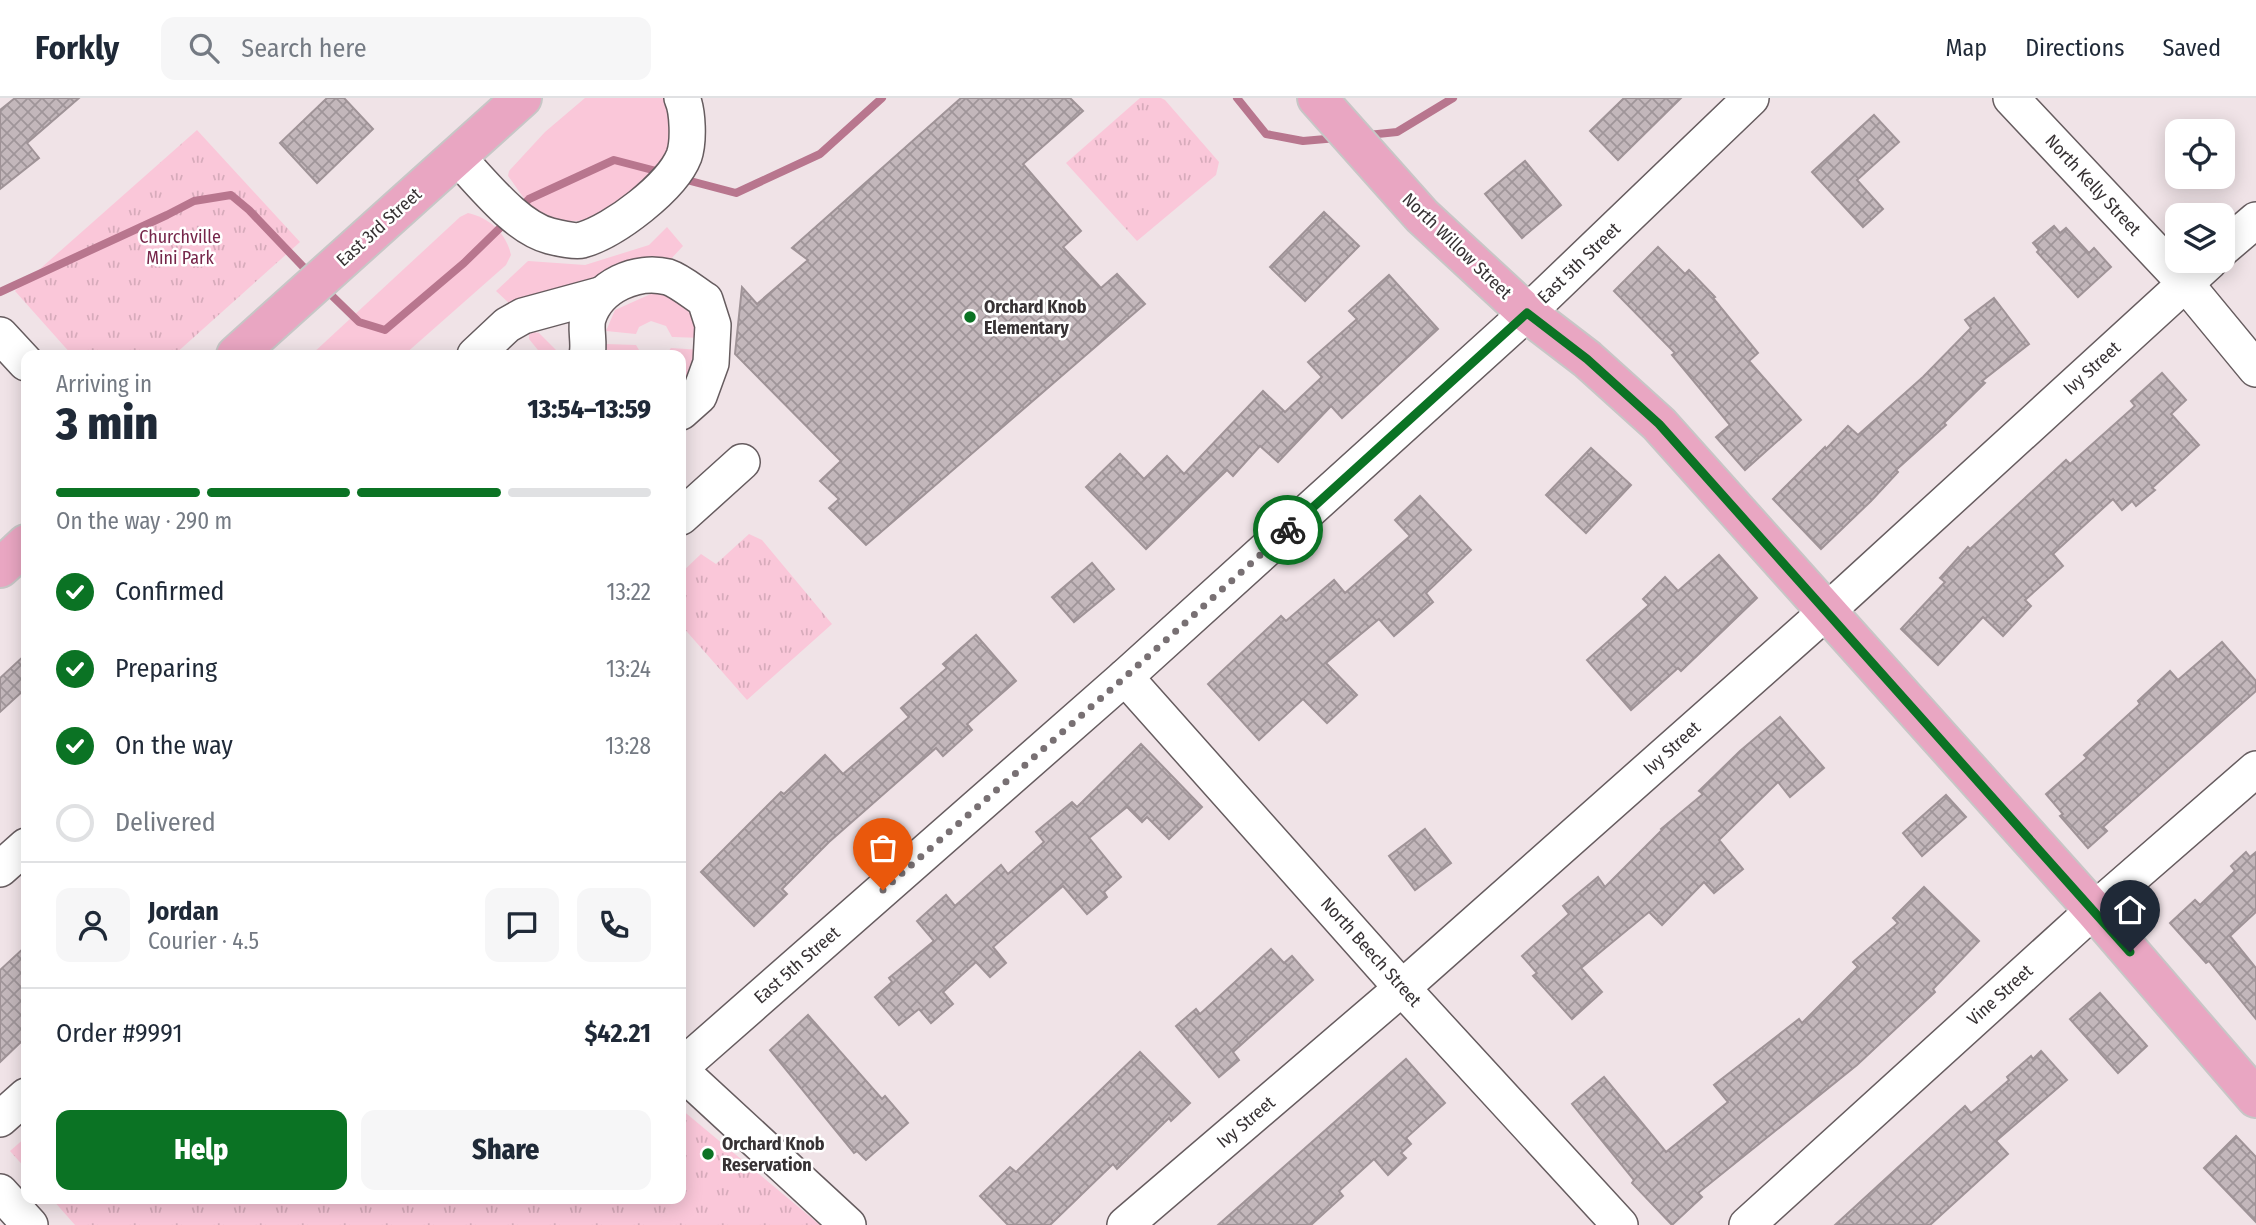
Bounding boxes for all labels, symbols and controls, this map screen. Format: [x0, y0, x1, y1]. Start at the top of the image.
search box [161, 17, 651, 80]
text: Forkly [35, 28, 119, 68]
icon: search [185, 29, 223, 67]
text: Search here [241, 33, 367, 64]
text: Map [1946, 34, 1987, 62]
text: Directions [2025, 34, 2124, 62]
text: Saved [2162, 34, 2221, 62]
map controls [2165, 119, 2235, 273]
button: locate [2165, 119, 2235, 189]
street label: North Kelly Street [2041, 130, 2146, 240]
street label: East 3rd Street [332, 183, 426, 271]
street label: North Willow Street [1398, 188, 1516, 304]
button: layers [2165, 203, 2235, 273]
street label: East 5th Street [1533, 218, 1625, 308]
park label: Churchville Mini Park [139, 226, 221, 269]
place label: Orchard Knob Elementary [984, 296, 1087, 339]
marker: Orchard Knob Elementary [962, 309, 978, 325]
street label: Ivy Street [2059, 337, 2125, 399]
text: Arriving in [56, 370, 152, 398]
text: 13:54–13:59 [527, 394, 651, 425]
text: 3 min [56, 396, 158, 451]
courier [1253, 495, 1323, 565]
text: On the way · 290 m [56, 507, 232, 535]
icon: bike [1269, 511, 1307, 549]
icon: check [56, 573, 94, 611]
text: Confirmed [115, 576, 225, 607]
text: 13:22 [606, 578, 651, 606]
icon: check [56, 650, 94, 688]
text: Preparing [115, 653, 217, 684]
text: 13:24 [606, 655, 651, 683]
street label: Ivy Street [1639, 717, 1705, 779]
icon: check [56, 727, 94, 765]
text: On the way [115, 730, 233, 761]
text: 13:28 [605, 732, 651, 760]
text: Delivered [115, 807, 216, 838]
pin [853, 818, 913, 890]
icon: bag [864, 829, 902, 867]
pin [2100, 880, 2160, 952]
button: person [56, 888, 130, 962]
button: chat [485, 888, 559, 962]
button: phone [577, 888, 651, 962]
icon: home [2111, 891, 2149, 929]
street label: North Beech Street [1316, 893, 1426, 1011]
text: Jordan [148, 896, 219, 927]
street label: East 5th Street [750, 922, 845, 1008]
text: Courier · 4.5 [148, 927, 259, 955]
street label: Vine Street [1963, 960, 2037, 1030]
text: Order #9991 [56, 1018, 183, 1049]
text: $42.21 [584, 1018, 651, 1049]
street label: Ivy Street [1212, 1091, 1280, 1153]
button: Help [56, 1110, 347, 1190]
button: Share [361, 1110, 651, 1190]
place label: Orchard Knob Reservation [722, 1133, 825, 1176]
marker: Orchard Knob Reservation [700, 1146, 716, 1162]

